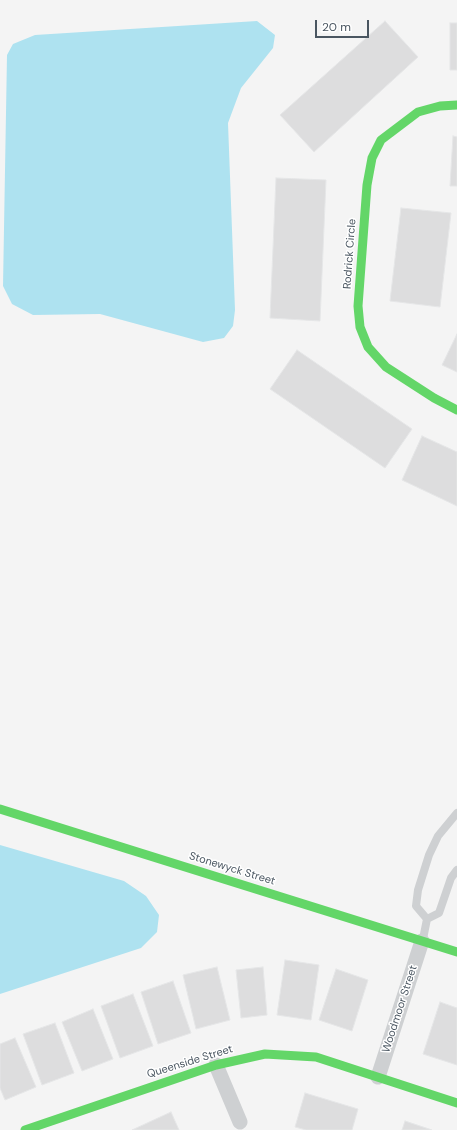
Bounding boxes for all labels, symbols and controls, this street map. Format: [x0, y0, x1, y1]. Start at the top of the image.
scale bar [317, 12, 371, 38]
text: 20 m [322, 19, 351, 35]
street label: Rodrick Circle [341, 218, 359, 290]
street label: Stonewyck Street [187, 850, 277, 888]
street label: Woodmoor Street [380, 964, 420, 1054]
street label: Queenside Street [145, 1043, 235, 1081]

